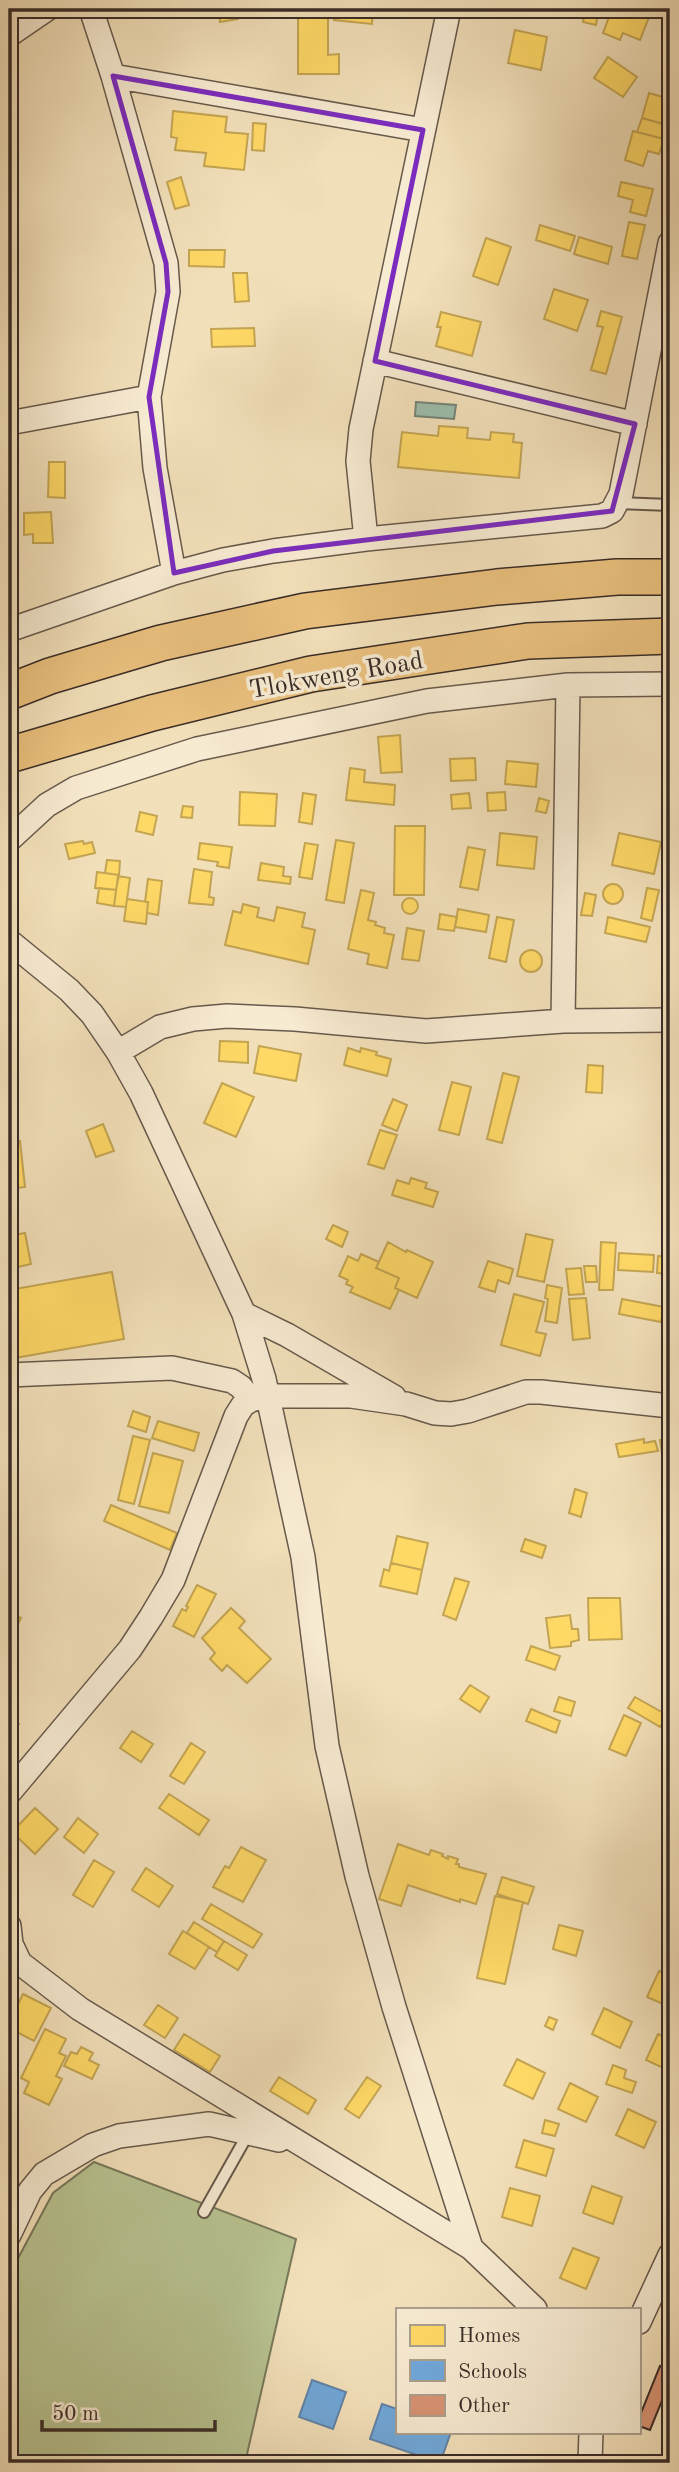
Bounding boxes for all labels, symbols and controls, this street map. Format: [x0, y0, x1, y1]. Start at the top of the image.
street label: Tlokweng Road [247, 648, 425, 704]
legend [396, 2308, 640, 2434]
text: Homes [458, 2326, 520, 2347]
text: Schools [458, 2362, 527, 2383]
scale bar [42, 2388, 215, 2432]
text: Other [458, 2396, 510, 2417]
text: 50 m [52, 2404, 99, 2425]

